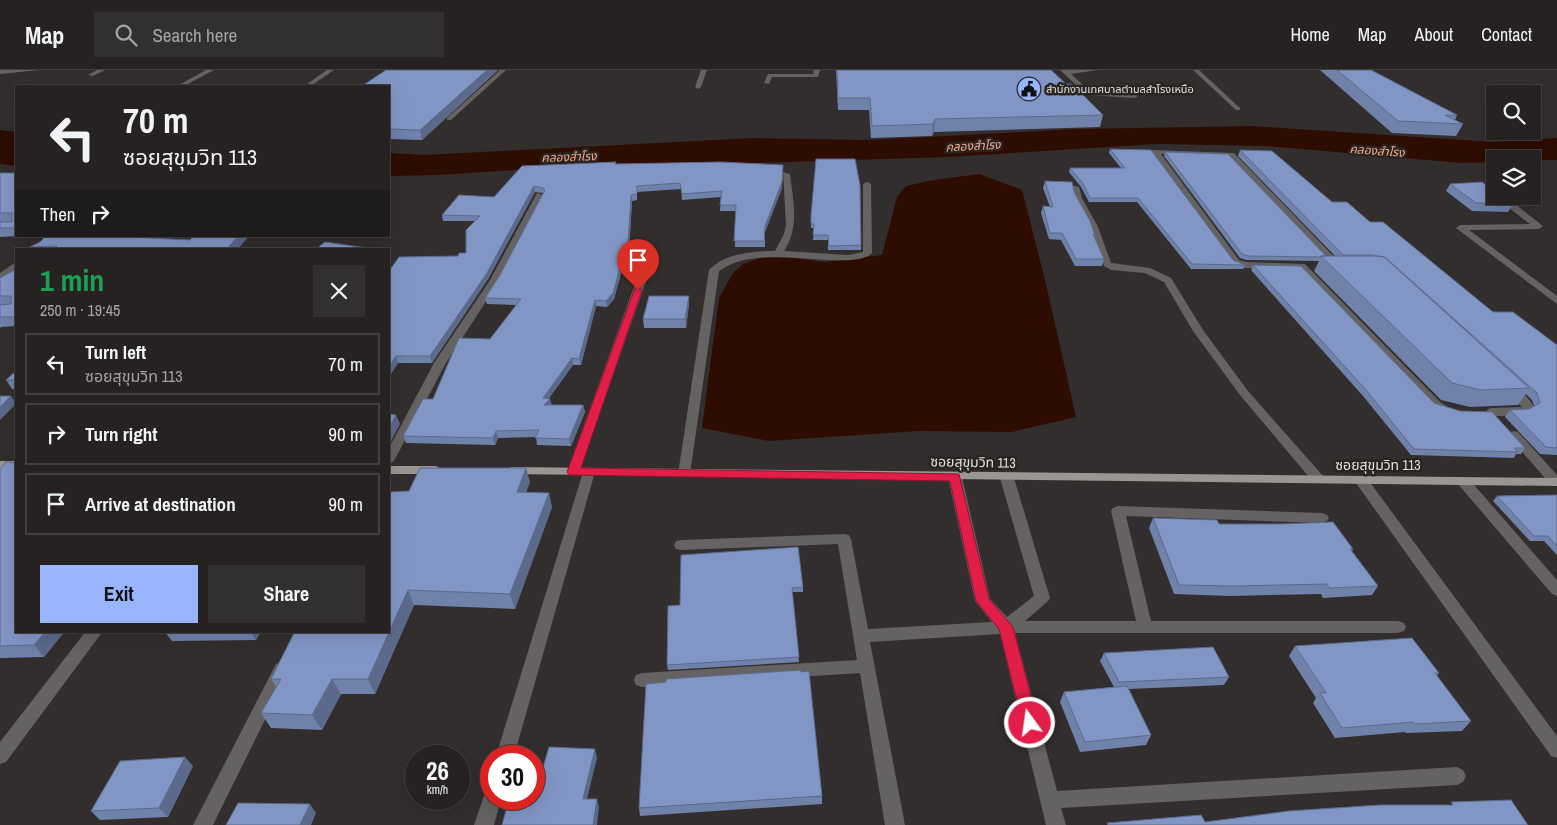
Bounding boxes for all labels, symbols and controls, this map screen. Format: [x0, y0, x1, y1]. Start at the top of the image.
search box [94, 12, 444, 57]
text: Map [25, 19, 64, 51]
icon: search [112, 21, 140, 49]
text: Search here [152, 22, 237, 48]
text: Home [1290, 22, 1330, 47]
text: Map [1358, 22, 1387, 47]
text: About [1415, 22, 1453, 47]
text: Contact [1481, 22, 1532, 47]
public building icon: สำนักงานเทศบาลตำบลสำโรงเหนือ [1016, 76, 1042, 102]
place label: สำนักงานเทศบาลตำบลสำโรงเหนือ [1046, 82, 1194, 96]
map controls [1486, 85, 1541, 205]
button: search [1486, 85, 1541, 140]
text: 70 m [123, 97, 188, 144]
icon: left [40, 105, 105, 170]
water label: คลองสำโรง [945, 137, 1002, 155]
water label: คลองสำโรง [1349, 141, 1406, 161]
text: ซอยสุขุมวิท 113 [123, 142, 257, 172]
water label: คลองสำโรง [541, 148, 597, 166]
button: layers [1486, 150, 1541, 205]
icon: right [86, 200, 114, 228]
text: Then [40, 201, 76, 227]
pin [617, 239, 659, 290]
icon: arrive [624, 246, 652, 274]
text: 1 min [40, 260, 104, 300]
button: close [313, 265, 365, 317]
text: 250 m · 19:45 [40, 299, 120, 321]
text: Turn left [85, 339, 146, 365]
icon: left [42, 350, 70, 378]
text: 70 m [328, 351, 363, 377]
text: ซอยสุขุมวิท 113 [85, 365, 183, 387]
icon: right [42, 420, 70, 448]
text: Turn right [85, 421, 157, 447]
text: 90 m [328, 421, 363, 447]
street label: ซอยสุขุมวิท 113 [930, 452, 1016, 472]
street label: ซอยสุขุมวิท 113 [1335, 456, 1421, 474]
icon: arrive [42, 490, 70, 518]
text: Arrive at destination [85, 491, 236, 517]
text: 90 m [328, 491, 363, 517]
button: Exit [40, 565, 198, 623]
button: Share [208, 565, 365, 623]
position arrow [1003, 696, 1055, 748]
speed limit sign: 30 [480, 745, 545, 810]
text: 26 [426, 754, 449, 788]
text: km/h [427, 782, 448, 798]

